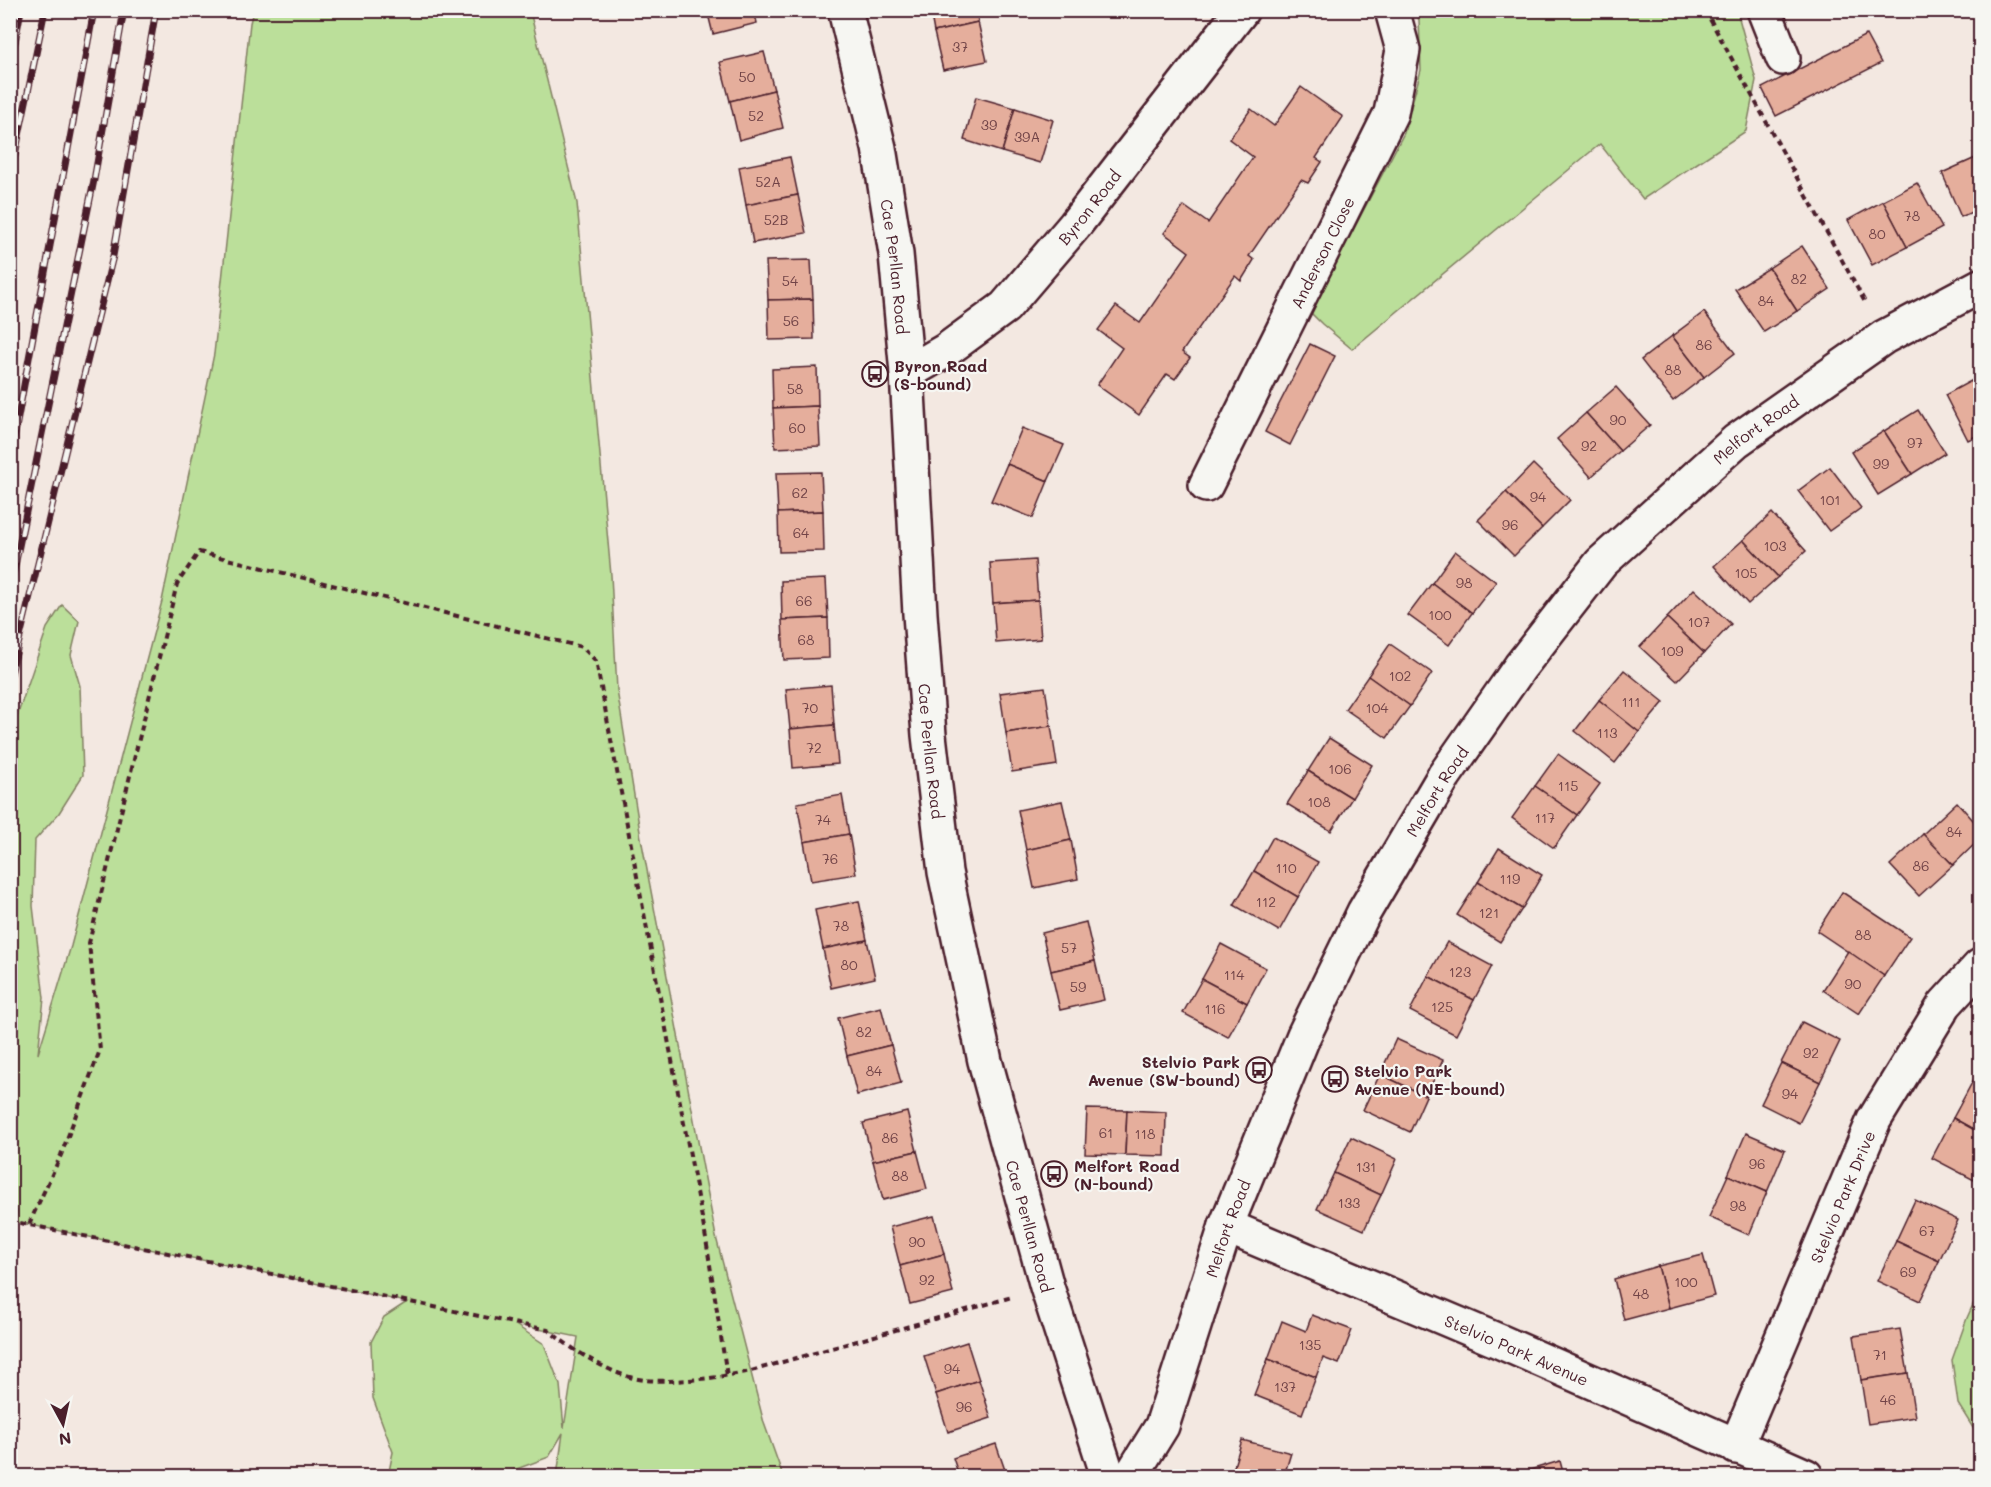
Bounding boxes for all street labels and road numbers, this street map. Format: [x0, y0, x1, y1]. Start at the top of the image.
street label: Byron Road [1053, 165, 1125, 249]
street label: Anderson Close [1285, 193, 1358, 311]
street label: Cae Perllan Road [877, 198, 914, 335]
street label: Melfort Road [1708, 390, 1802, 468]
street label: Cae Perllan Road [915, 683, 949, 820]
street label: Melfort Road [1400, 742, 1472, 840]
street label: Stelvio Park Drive [1805, 1127, 1879, 1266]
street label: Cae Perllan Road [1002, 1158, 1058, 1295]
street label: Melfort Road [1200, 1176, 1254, 1280]
street label: Stelvio Park Avenue [1442, 1309, 1592, 1390]

